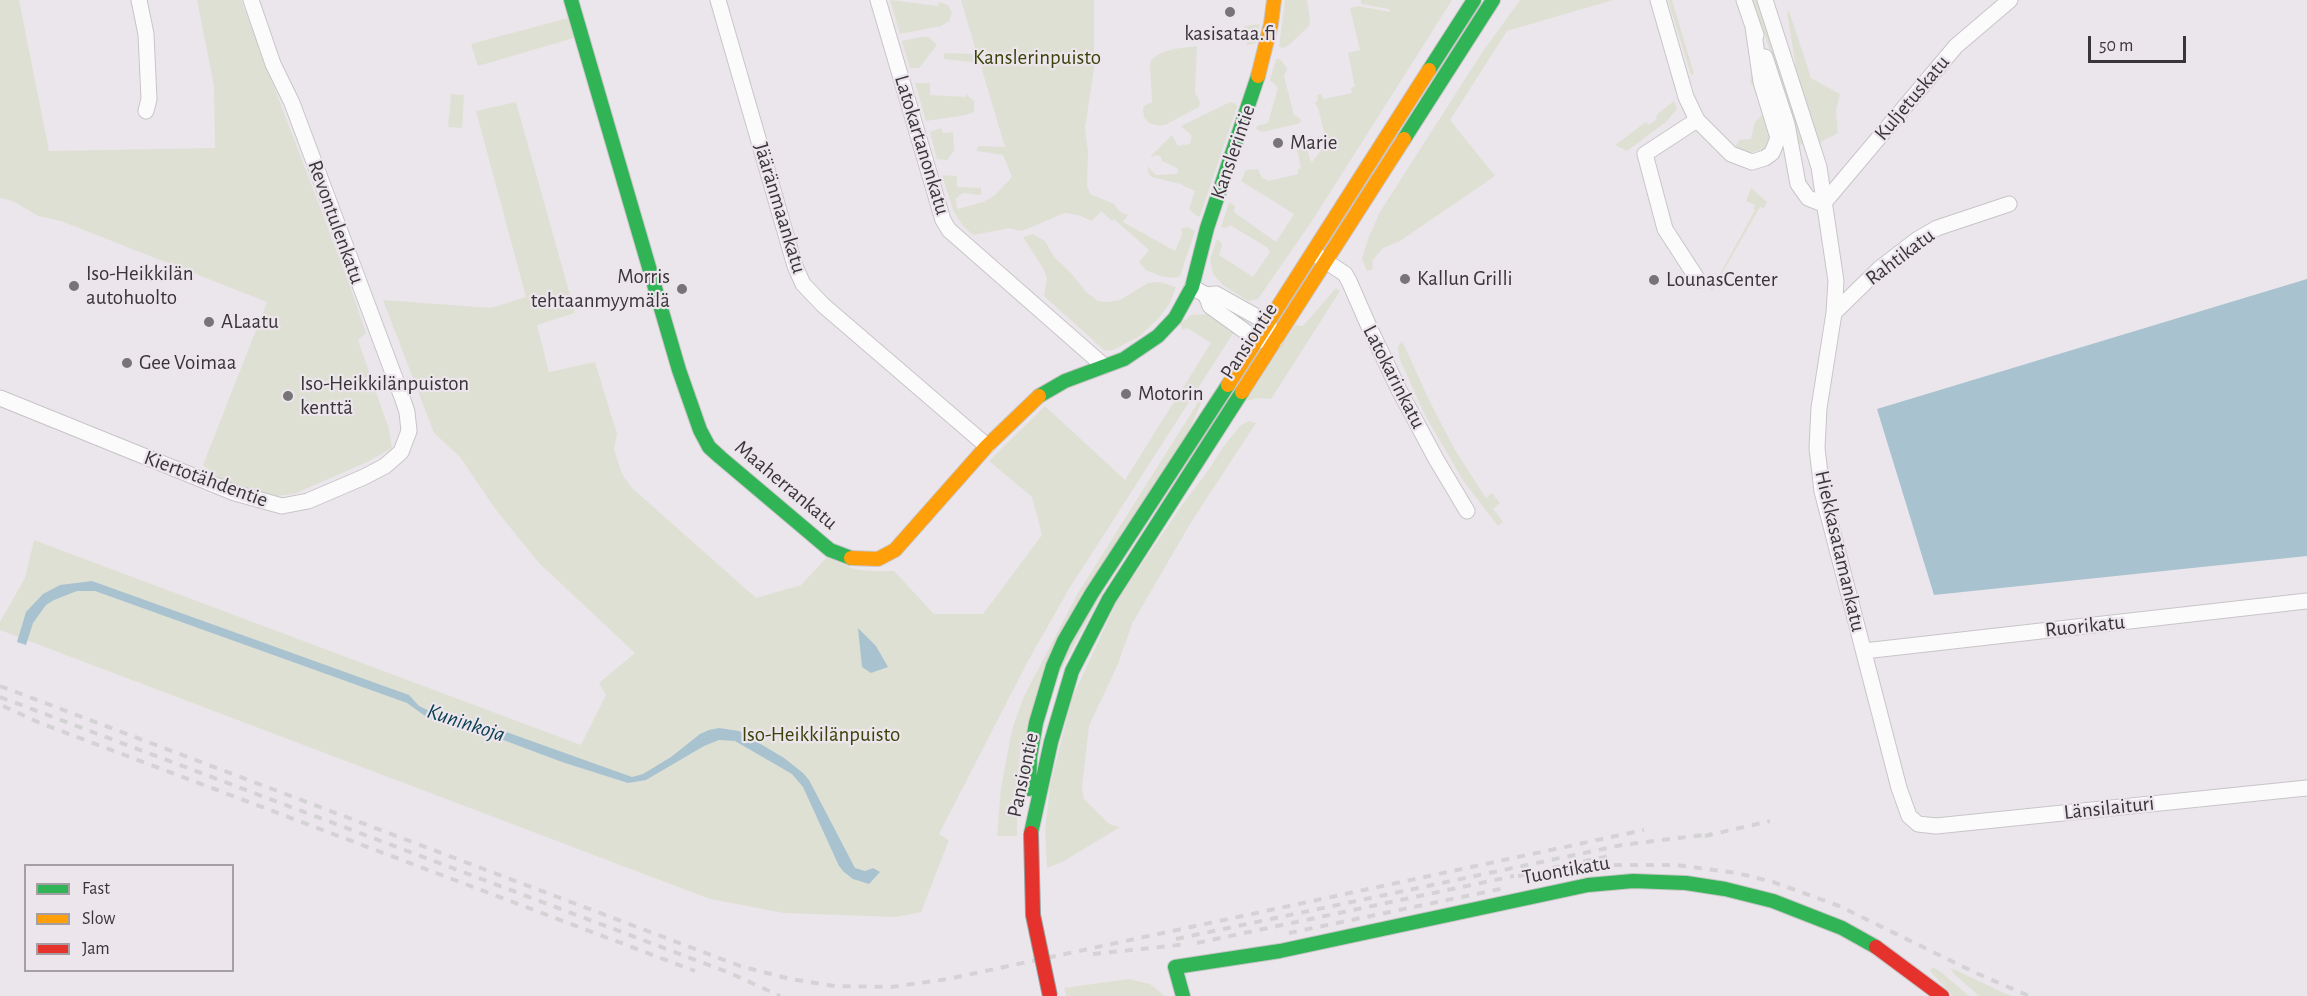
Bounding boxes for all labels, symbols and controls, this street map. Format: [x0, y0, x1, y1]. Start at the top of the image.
marker: kasisataa.fi [1223, 5, 1237, 19]
place label: kasisataa.fi [1184, 21, 1276, 47]
scale bar [2091, 24, 2188, 62]
text: 50 m [2099, 37, 2133, 55]
park label: Kanslerinpuisto [973, 45, 1101, 71]
street label: Kuljetuskatu [1869, 50, 1955, 146]
street label: Latokartanonkatu [889, 72, 955, 218]
street label: Kanslerintie [1205, 101, 1261, 203]
place label: Marie [1290, 130, 1337, 156]
marker: Marie [1271, 136, 1285, 150]
street label: Jääränmaankatu [748, 140, 812, 276]
street label: Revontulenkatu [302, 157, 370, 287]
street label: Rahtikatu [1861, 223, 1939, 291]
place label: Iso-Heikkilän autohuolto [86, 261, 194, 311]
place label: Morris tehtaanmyymälä [531, 264, 670, 314]
place label: Kallun Grilli [1417, 266, 1513, 292]
place label: LounasCenter [1666, 267, 1777, 293]
marker: Kallun Grilli [1398, 272, 1412, 286]
marker: LounasCenter [1647, 273, 1661, 287]
marker: Iso-Heikkilän autohuolto [67, 279, 81, 293]
marker: Morris tehtaanmyymälä [675, 282, 689, 296]
street label: Pansiontie [1215, 298, 1283, 384]
place label: ALaatu [221, 309, 279, 335]
marker: ALaatu [202, 315, 216, 329]
street label: Latokarinkatu [1357, 321, 1431, 433]
place label: Gee Voimaa [139, 350, 237, 376]
marker: Gee Voimaa [120, 356, 134, 370]
place label: Iso-Heikkilänpuiston kenttä [300, 371, 469, 421]
place label: Motorin [1138, 381, 1204, 407]
marker: Motorin [1119, 387, 1133, 401]
marker: Iso-Heikkilänpuiston kenttä [281, 389, 295, 403]
street label: Maaherrankatu [730, 435, 842, 535]
street label: Kiertotähdentie [141, 445, 271, 513]
street label: Hiekkasatamankatu [1809, 468, 1871, 634]
street label: Ruorikatu [2044, 609, 2126, 643]
water label: Kuninkoja [424, 698, 508, 748]
park label: Iso-Heikkilänpuisto [742, 722, 900, 748]
street label: Pansiontie [1002, 730, 1044, 820]
street label: Länsilaituri [2062, 791, 2156, 825]
street label: Tuontikatu [1520, 850, 1612, 890]
legend [24, 864, 234, 972]
text: Fast [82, 880, 110, 898]
text: Slow [82, 910, 115, 928]
text: Jam [82, 940, 110, 958]

